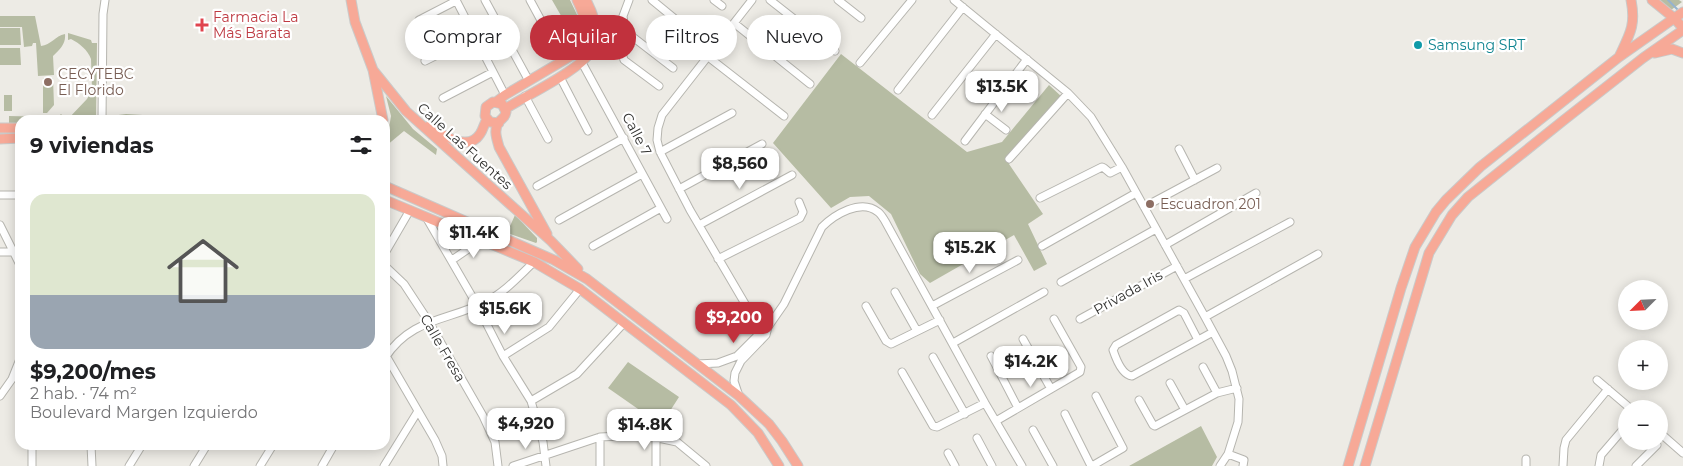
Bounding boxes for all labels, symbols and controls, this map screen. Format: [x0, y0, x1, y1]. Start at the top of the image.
place label: Farmacia La Más Barata [213, 8, 298, 42]
chip: Comprar [405, 15, 520, 60]
chip: Alquilar [530, 15, 636, 60]
chip: Filtros [646, 15, 737, 60]
chip: Nuevo [747, 15, 841, 60]
marker: Farmacia La Más Barata [195, 18, 209, 32]
place label: Samsung SRT [1428, 36, 1525, 54]
marker: Samsung SRT [1412, 39, 1424, 51]
place label: CECYTEBC El Florido [58, 65, 134, 99]
pin: $13.5K [961, 70, 1043, 113]
marker: CECYTEBC El Florido [42, 76, 54, 88]
text: $13.5K [976, 77, 1028, 96]
street label: Calle Las Fuentes [414, 99, 516, 193]
street label: Calle 7 [618, 109, 656, 159]
icon: filters [347, 131, 375, 159]
text: 9 viviendas [30, 133, 154, 158]
pin: $8,560 [699, 148, 781, 190]
text: $8,560 [712, 154, 768, 173]
place label: Escuadron 201 [1160, 195, 1261, 213]
marker: Escuadron 201 [1144, 198, 1156, 210]
pin: $11.4K [433, 216, 515, 259]
text: $11.4K [449, 223, 499, 242]
icon: home [158, 226, 248, 316]
pin: $15.2K [929, 232, 1011, 274]
text: $15.2K [944, 238, 996, 257]
street label: Privada Iris [1090, 266, 1166, 318]
north arrow [1618, 280, 1668, 330]
map controls [1618, 280, 1668, 450]
pin: $15.6K [464, 292, 546, 335]
text: $15.6K [479, 299, 531, 318]
pin: $9,200 [693, 302, 775, 344]
text: $9,200 [706, 308, 762, 327]
street label: Calle Fresa [416, 311, 470, 385]
button: + [1618, 340, 1668, 390]
pin: $14.2K [990, 346, 1072, 388]
text: $14.2K [1004, 352, 1058, 371]
text: $9,200/mes [30, 359, 156, 384]
text: 2 hab. · 74 m² [30, 384, 137, 403]
button: − [1618, 400, 1668, 450]
text: Boulevard Margen Izquierdo [30, 403, 258, 422]
pin: $4,920 [485, 408, 567, 450]
pin: $14.8K [604, 408, 686, 451]
text: $4,920 [498, 414, 554, 433]
text: $14.8K [618, 415, 672, 434]

